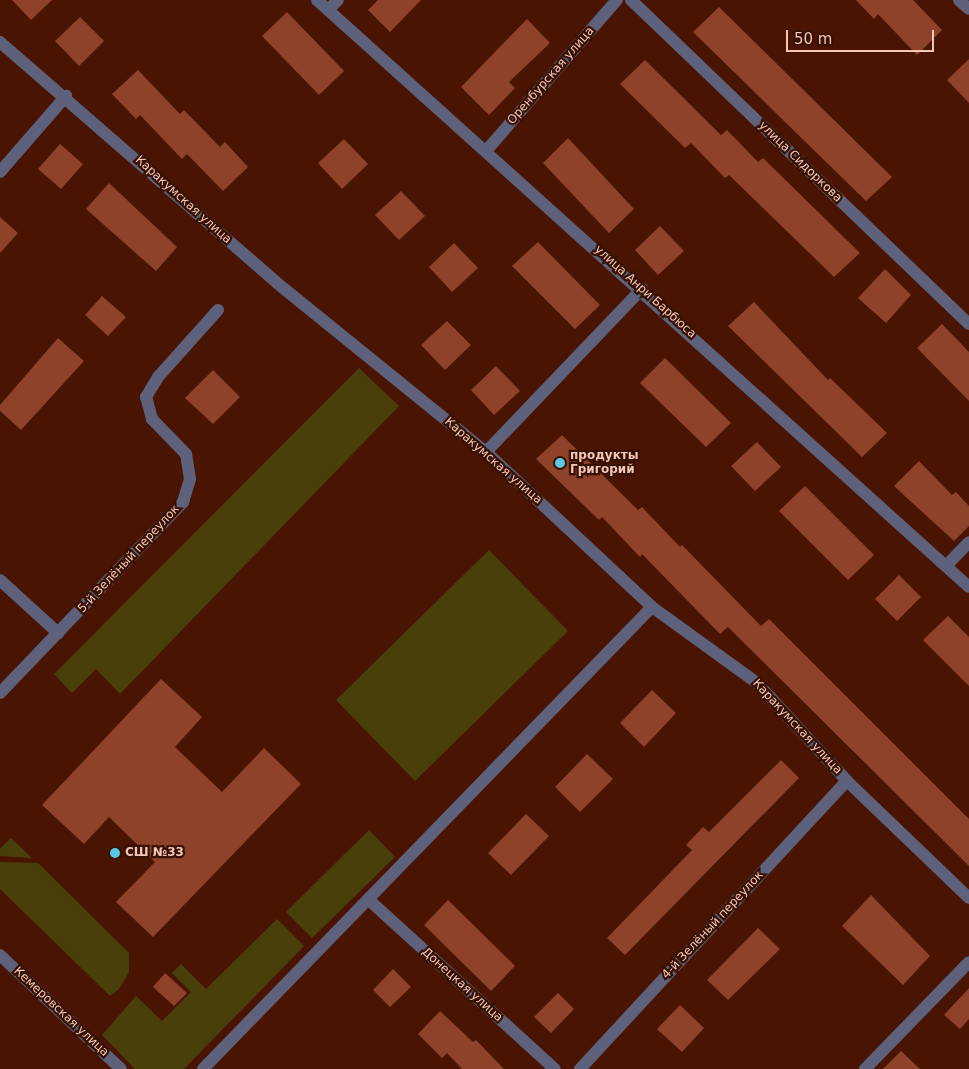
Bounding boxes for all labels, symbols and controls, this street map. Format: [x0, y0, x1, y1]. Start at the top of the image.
scale bar [789, 20, 936, 52]
street label: Оренбурская улица [505, 24, 597, 128]
text: 50 m [794, 30, 832, 48]
street label: улица Сидоркова [755, 118, 845, 206]
street label: Каракумская улица [132, 153, 234, 247]
street label: улица Анри Барбюса [591, 243, 699, 341]
street label: Каракумская улица [441, 415, 545, 507]
place label: продукты Григорий [570, 449, 639, 477]
marker: продукты Григорий [554, 457, 566, 469]
street label: 5-й Зелёный переулок [75, 502, 183, 616]
street label: Каракумская улица [749, 677, 845, 777]
place label: СШ №33 [125, 846, 184, 860]
marker: СШ №33 [109, 847, 121, 859]
street label: 4-й Зелёный переулок [659, 868, 767, 982]
street label: Донецкая улица [419, 945, 505, 1025]
street label: Кемеровская улица [10, 964, 112, 1060]

